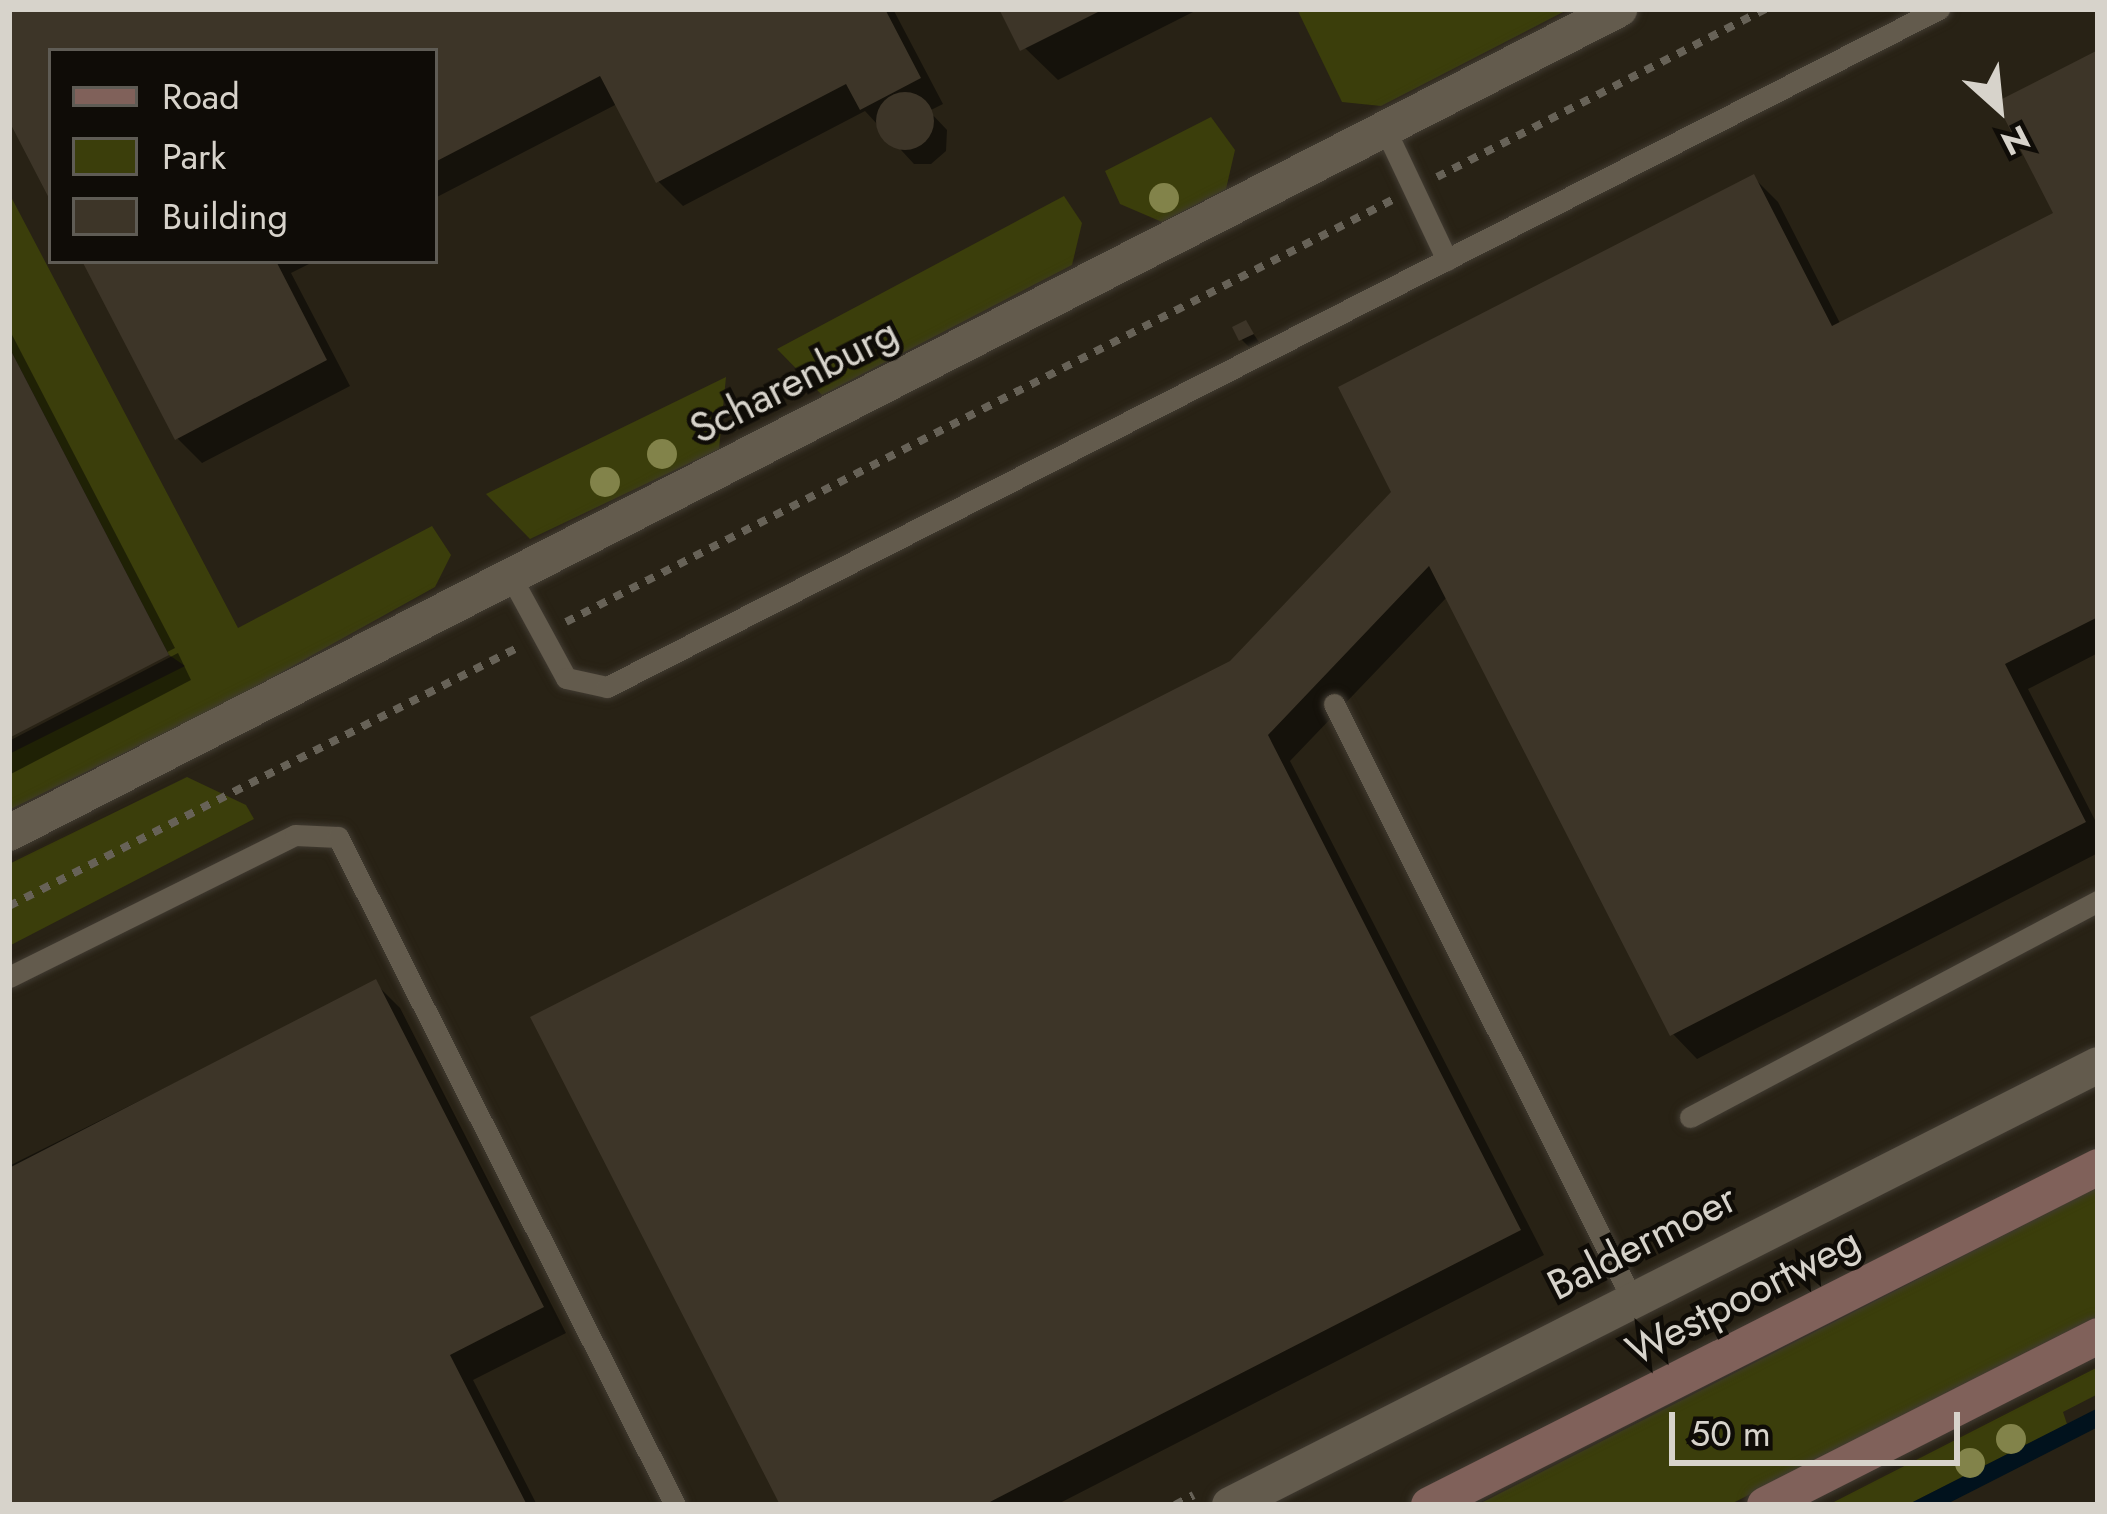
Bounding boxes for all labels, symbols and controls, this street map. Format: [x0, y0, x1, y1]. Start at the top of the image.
legend [48, 48, 438, 264]
north arrow [1939, 48, 2059, 168]
text: Road [162, 70, 240, 122]
text: N [1993, 114, 2038, 167]
text: Park [162, 130, 226, 182]
text: Building [162, 190, 288, 242]
street label: Scharenburg [682, 307, 906, 455]
street label: Baldermoer [1539, 1173, 1745, 1311]
street label: Westpoortweg [1618, 1216, 1868, 1376]
scale bar [1675, 1388, 1966, 1462]
text: 50 m [1690, 1407, 1771, 1459]

